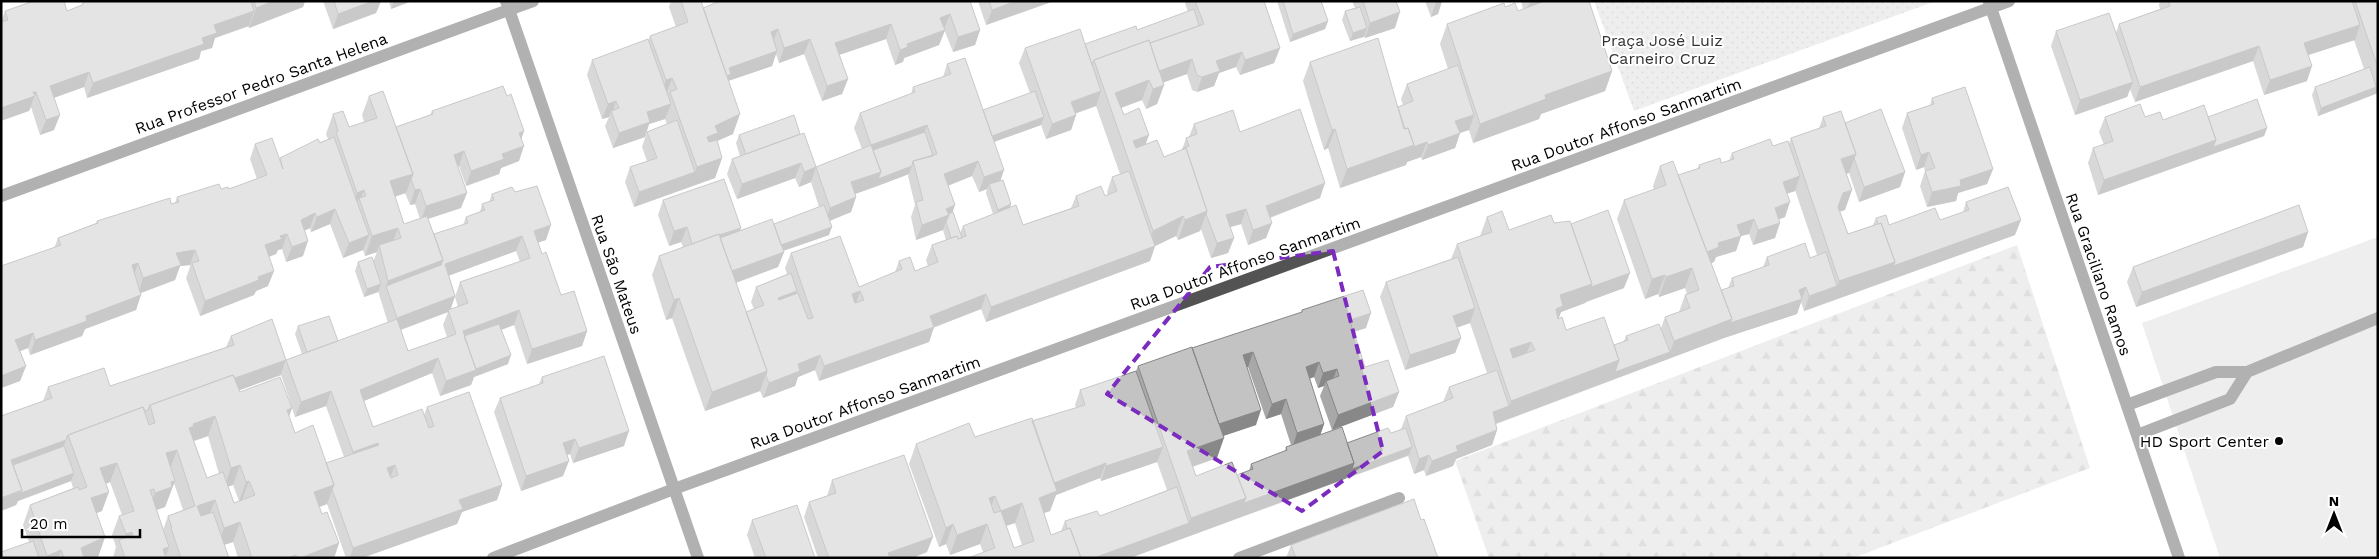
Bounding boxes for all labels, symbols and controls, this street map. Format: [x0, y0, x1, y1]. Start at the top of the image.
street label: Rua Professor Pedro Santa Helena [132, 29, 390, 138]
park label: Praça José Luiz Carneiro Cruz [1601, 31, 1723, 68]
street label: Rua Doutor Affonso Sanmartim [1508, 74, 1744, 175]
street label: Rua Graciliano Ramos [2062, 190, 2135, 358]
street label: Rua São Mateus [587, 212, 646, 336]
street label: Rua Doutor Affonso Sanmartim [1127, 213, 1363, 314]
street label: Rua Doutor Affonso Sanmartim [747, 352, 983, 453]
place label: HD Sport Center [2140, 432, 2269, 451]
marker: HD Sport Center [2273, 435, 2285, 447]
north arrow [2309, 489, 2359, 539]
text: N [2329, 493, 2339, 509]
scale bar [22, 506, 140, 538]
text: 20 m [30, 515, 68, 533]

